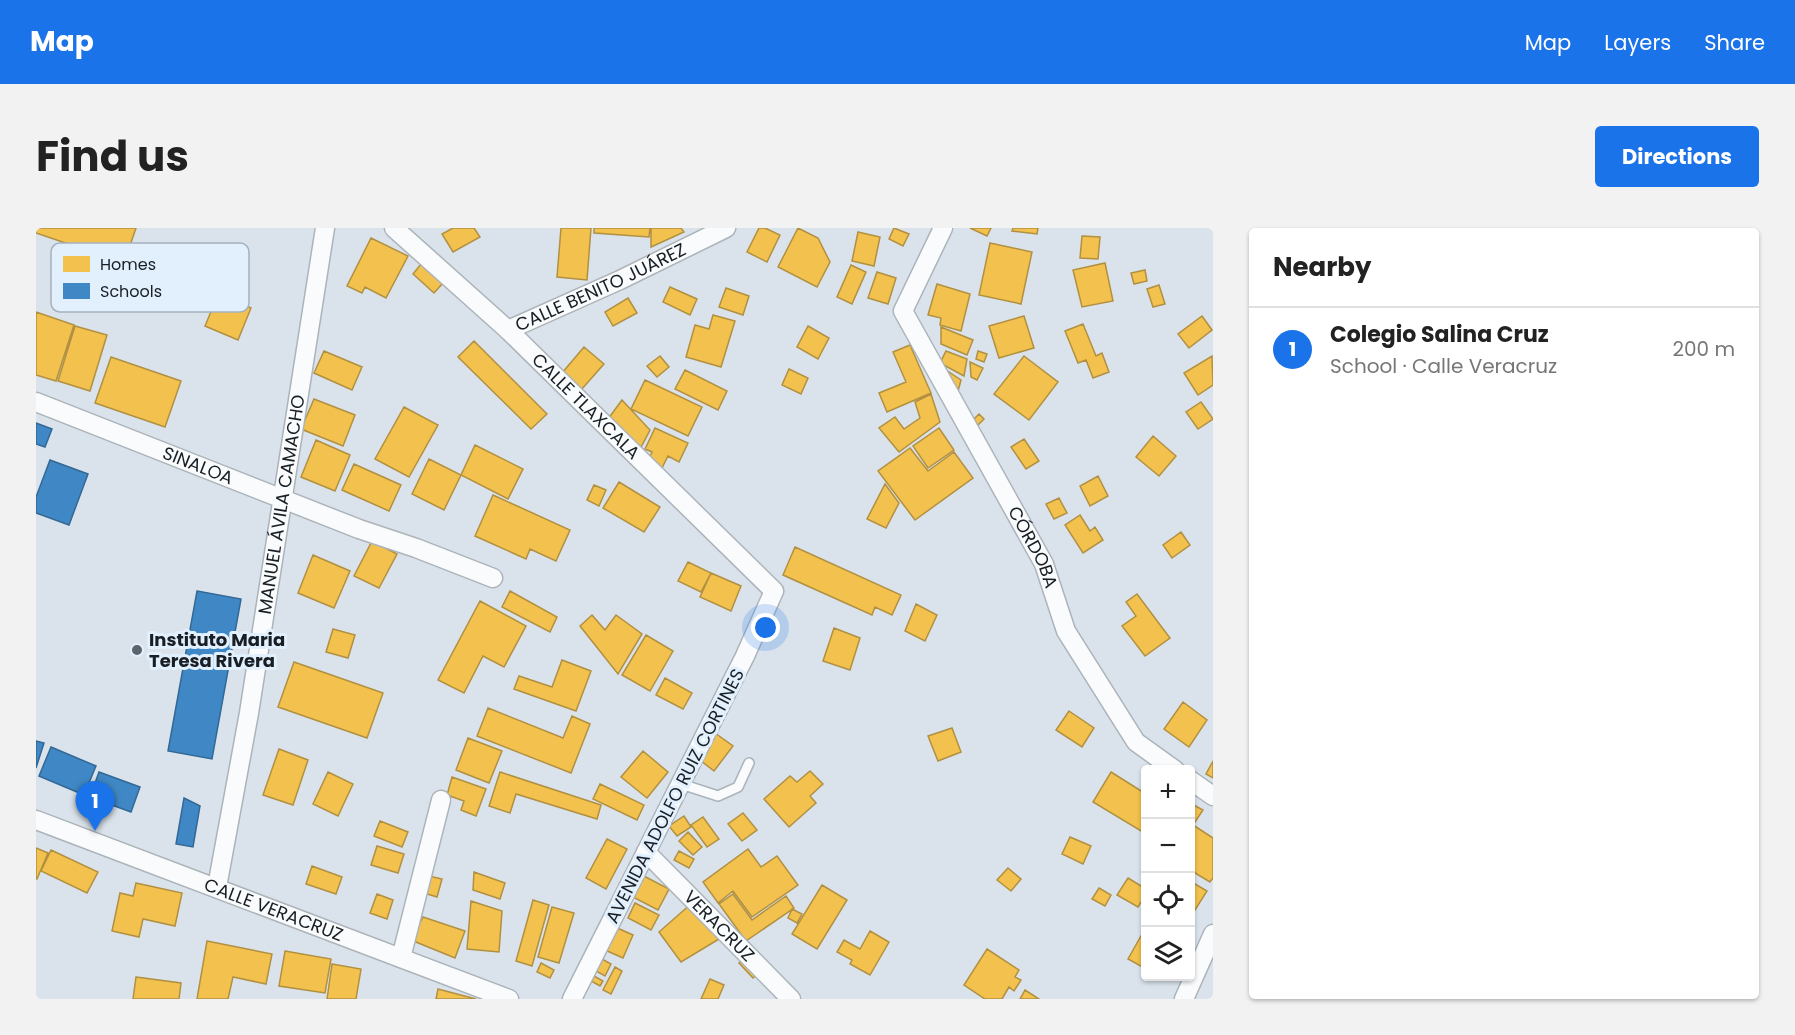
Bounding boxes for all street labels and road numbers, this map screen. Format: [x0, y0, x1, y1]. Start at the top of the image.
street label: CALLE BENITO JUÁREZ [511, 237, 690, 337]
street label: CALLE TLAXCALA [527, 347, 646, 465]
street label: MANUEL ÁVILA CAMACHO [252, 393, 311, 616]
street label: SINALOA [159, 440, 237, 490]
street label: CÓRDOBA [1002, 501, 1064, 591]
street label: AVENIDA ADOLFO RUIZ CORTINES [599, 664, 750, 927]
street label: CALLE VERACRUZ [201, 872, 347, 947]
street label: VERACRUZ [678, 884, 760, 967]

